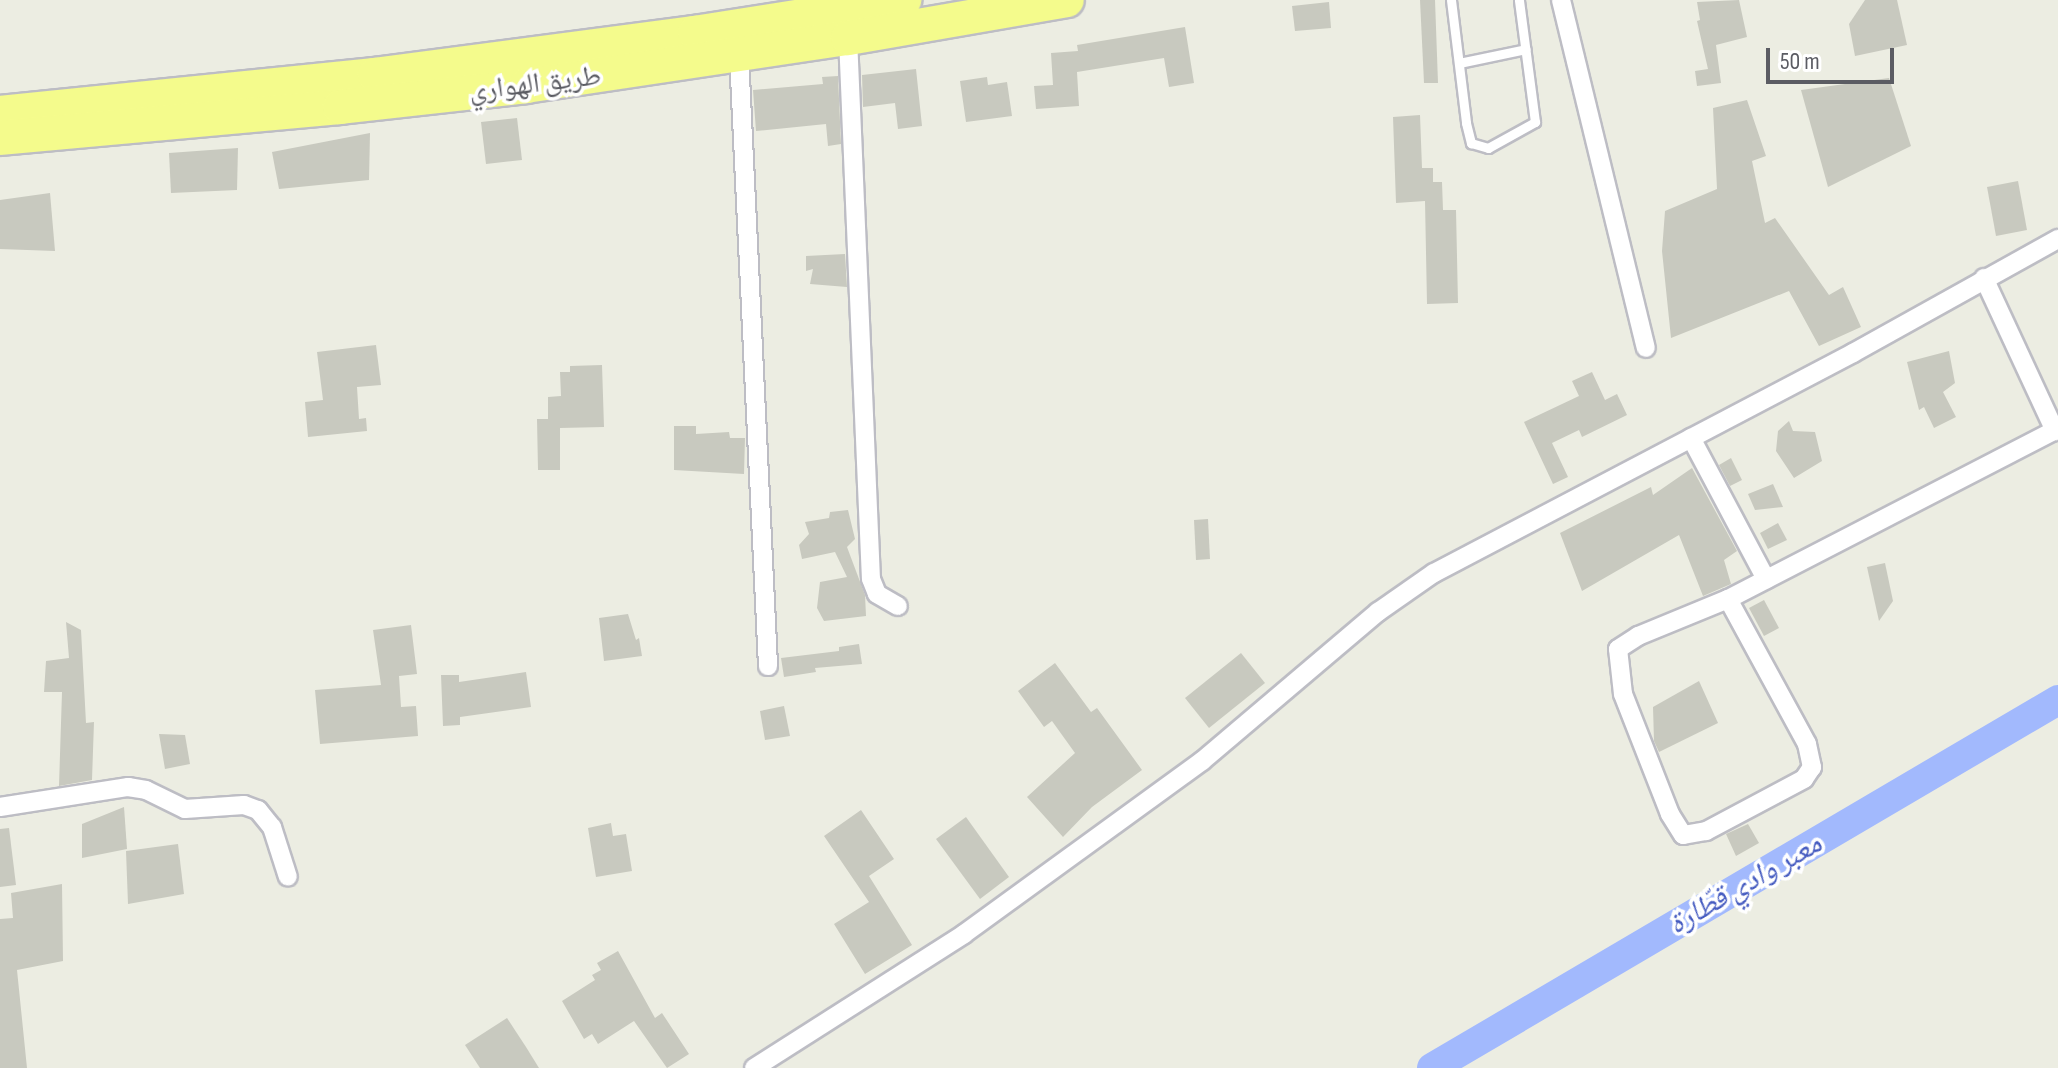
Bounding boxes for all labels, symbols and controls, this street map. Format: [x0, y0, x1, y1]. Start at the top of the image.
scale bar [1770, 32, 1898, 82]
text: 50 m [1780, 47, 1820, 76]
street label: طريق الهواري [467, 59, 603, 109]
water label: معبر وادي قطّارة [1662, 826, 1828, 942]

